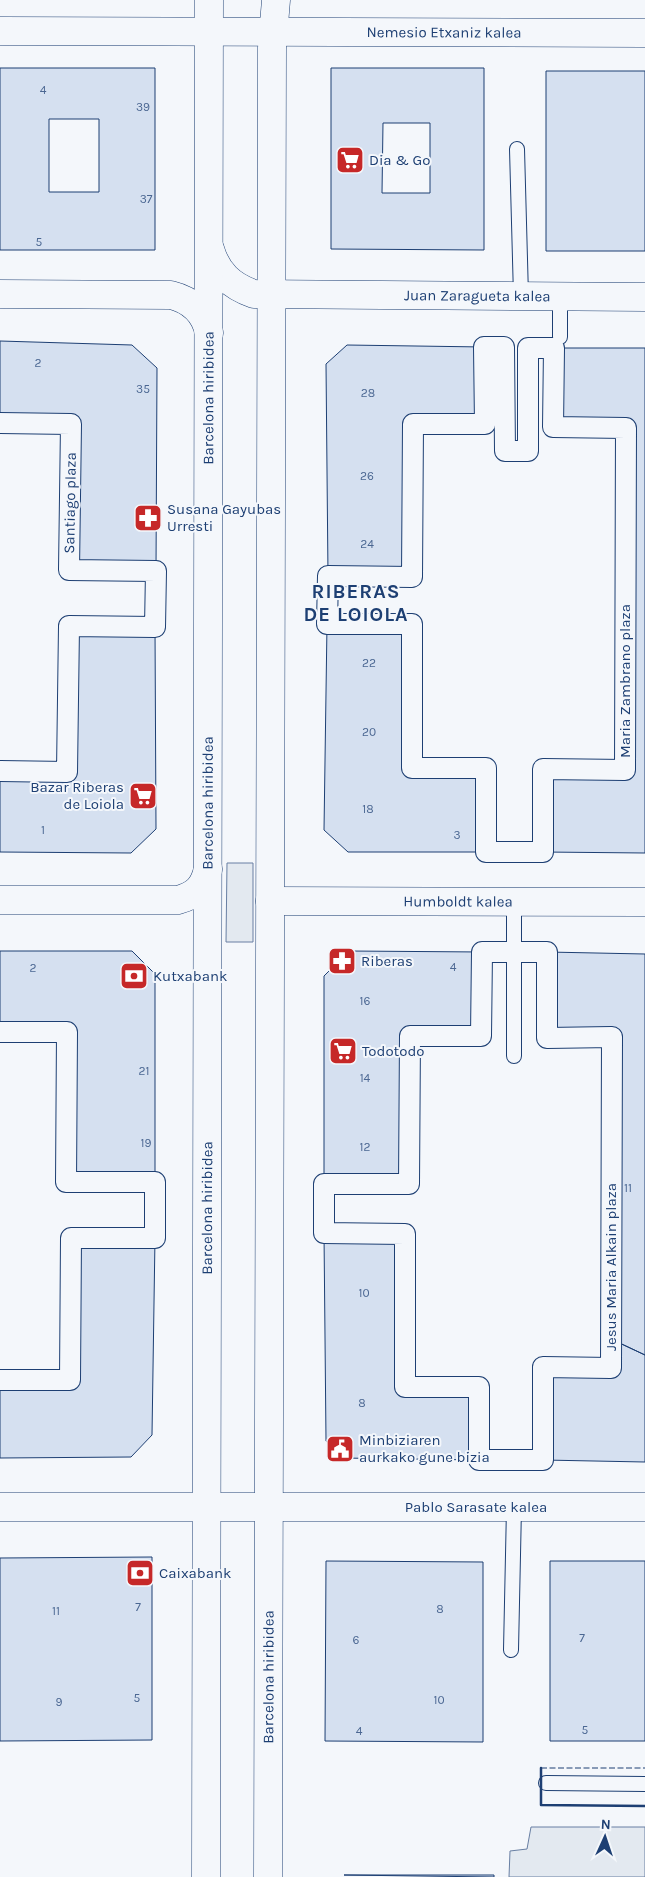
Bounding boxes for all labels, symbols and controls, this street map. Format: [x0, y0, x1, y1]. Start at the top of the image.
street label: Nemesio Etxaniz kalea [366, 23, 522, 42]
house number: 4 [40, 83, 47, 97]
house number: 39 [136, 100, 150, 114]
supermarket icon: Dia & Go [335, 145, 365, 175]
place label: Dia & Go [369, 151, 430, 169]
house number: 37 [140, 192, 153, 206]
house number: 5 [36, 235, 43, 249]
street label: Juan Zaragueta kalea [404, 286, 551, 305]
street label: Barcelona hiribidea [199, 331, 217, 465]
house number: 2 [35, 356, 42, 370]
house number: 35 [136, 382, 150, 396]
house number: 28 [361, 386, 375, 400]
street label: Santiago plaza [60, 452, 80, 554]
house number: 26 [360, 469, 374, 483]
place label: Susana Gayubas Urresti [167, 500, 281, 535]
pharmacy icon: Susana Gayubas Urresti [133, 503, 163, 533]
house number: 24 [360, 537, 374, 551]
district label: RIBERAS DE LOIOLA [303, 580, 409, 626]
street label: Maria Zambrano plaza [616, 604, 634, 758]
house number: 22 [362, 656, 376, 670]
house number: 20 [362, 725, 376, 739]
street label: Barcelona hiribidea [199, 736, 217, 870]
place label: Bazar Riberas de Loiola [30, 778, 124, 813]
supermarket icon: Bazar Riberas de Loiola [128, 781, 158, 811]
house number: 18 [362, 802, 374, 816]
house number: 1 [41, 823, 45, 837]
house number: 3 [453, 828, 461, 842]
street label: Humboldt kalea [403, 892, 513, 911]
pharmacy icon: Riberas [327, 946, 357, 976]
place label: Riberas [361, 952, 413, 970]
house number: 4 [450, 960, 457, 974]
house number: 2 [30, 961, 37, 975]
bank icon: Kutxabank [119, 961, 149, 991]
place label: Kutxabank [153, 967, 227, 985]
house number: 16 [360, 994, 371, 1008]
supermarket icon: Todotodo [328, 1036, 358, 1066]
place label: Todotodo [362, 1042, 425, 1060]
house number: 21 [139, 1064, 149, 1078]
house number: 14 [360, 1071, 371, 1085]
house number: 19 [141, 1136, 151, 1150]
house number: 12 [360, 1140, 371, 1154]
street label: Barcelona hiribidea [198, 1141, 216, 1275]
house number: 11 [624, 1181, 632, 1195]
street label: Jesus Maria Alkain plaza [602, 1183, 620, 1351]
house number: 10 [358, 1286, 370, 1300]
house number: 8 [358, 1396, 366, 1410]
place label: Minbiziaren aurkako gune bizia [359, 1431, 490, 1466]
public building icon: Minbiziaren aurkako gune bizia [325, 1434, 355, 1464]
street label: Pablo Sarasate kalea [405, 1498, 547, 1516]
bank icon: Caixabank [125, 1558, 155, 1588]
place label: Caixabank [159, 1564, 232, 1582]
house number: 7 [135, 1600, 141, 1614]
house number: 8 [436, 1602, 444, 1616]
house number: 11 [52, 1604, 60, 1618]
street label: Barcelona hiribidea [259, 1610, 278, 1744]
house number: 7 [579, 1631, 585, 1645]
house number: 6 [353, 1633, 360, 1647]
house number: 5 [134, 1691, 141, 1705]
house number: 10 [433, 1693, 445, 1707]
house number: 9 [56, 1695, 63, 1709]
house number: 5 [582, 1723, 589, 1737]
house number: 4 [356, 1724, 363, 1738]
north arrow [580, 1812, 630, 1862]
text: N [600, 1816, 611, 1833]

